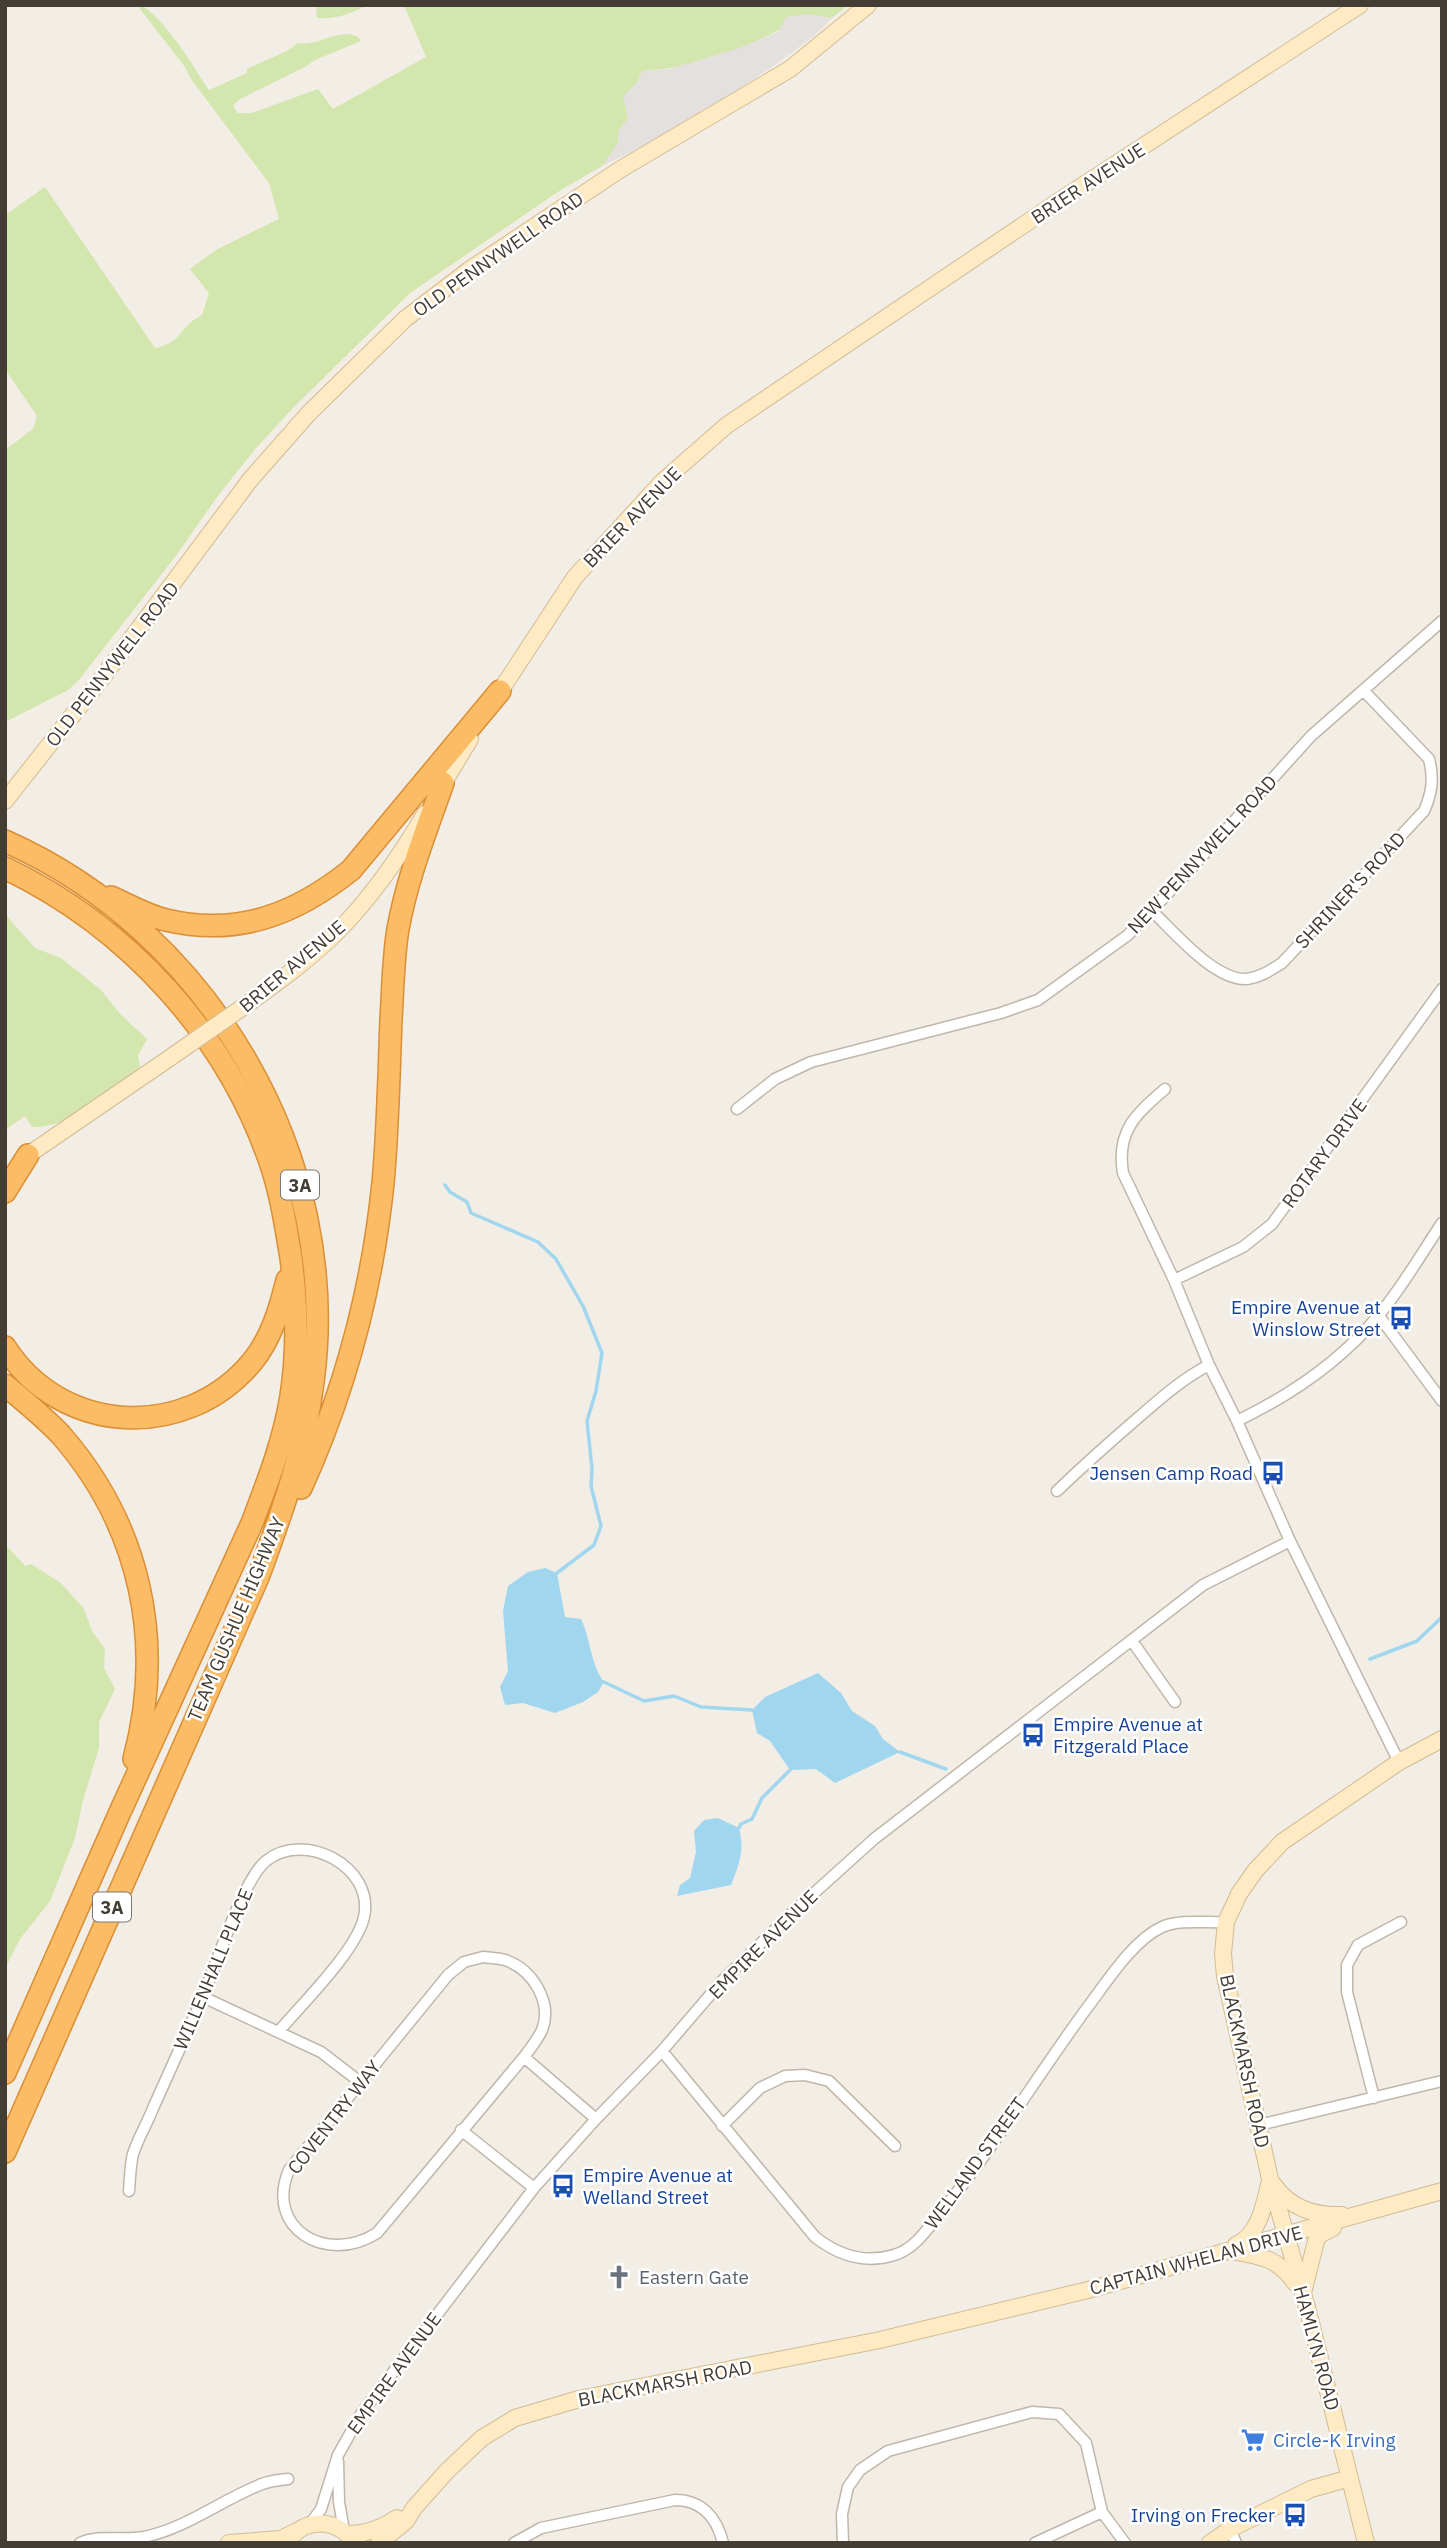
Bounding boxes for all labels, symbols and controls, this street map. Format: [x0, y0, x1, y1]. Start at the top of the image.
street label: BRIER AVENUE [1026, 137, 1150, 229]
street label: OLD PENNYWELL ROAD [408, 186, 588, 322]
street label: BRIER AVENUE [578, 461, 686, 573]
street label: OLD PENNYWELL ROAD [40, 577, 184, 751]
street label: NEW PENNYWELL ROAD [1122, 770, 1282, 938]
street label: SHRINER'S ROAD [1290, 827, 1410, 953]
street label: BRIER AVENUE [234, 915, 350, 1017]
street label: ROTARY DRIVE [1276, 1094, 1372, 1212]
road number: 3A [281, 1170, 319, 1200]
place label: Empire Avenue at Winslow Street [1231, 1295, 1381, 1341]
bus stop icon: Empire Avenue at Winslow Street [1387, 1304, 1415, 1332]
bus stop icon: Jensen Camp Road [1259, 1459, 1287, 1487]
place label: Jensen Camp Road [1089, 1461, 1253, 1485]
street label: TEAM GUSHUE HIGHWAY [182, 1512, 290, 1725]
place label: Empire Avenue at Fitzgerald Place [1053, 1712, 1203, 1758]
bus stop icon: Empire Avenue at Fitzgerald Place [1019, 1721, 1047, 1749]
street label: EMPIRE AVENUE [703, 1884, 823, 2004]
street label: WILLENHALL PLACE [168, 1885, 258, 2053]
road number: 3A [93, 1893, 131, 1922]
street label: BLACKMARSH ROAD [1215, 1972, 1275, 2150]
street label: COVENTRY WAY [282, 2055, 386, 2179]
street label: WELLAND STREET [919, 2092, 1031, 2234]
place label: Empire Avenue at Welland Street [583, 2163, 733, 2209]
bus stop icon: Empire Avenue at Welland Street [549, 2172, 577, 2200]
street label: CAPTAIN WHELAN DRIVE [1087, 2220, 1305, 2300]
church icon: Eastern Gate [605, 2263, 633, 2291]
place label: Eastern Gate [639, 2265, 749, 2289]
street label: HAMLYN ROAD [1289, 2283, 1345, 2413]
street label: EMPIRE AVENUE [342, 2307, 446, 2439]
street label: BLACKMARSH ROAD [576, 2354, 754, 2412]
supermarket icon: Circle-K Irving [1239, 2426, 1267, 2454]
place label: Circle-K Irving [1273, 2428, 1396, 2452]
bus stop icon: Irving on Frecker [1281, 2501, 1309, 2529]
place label: Irving on Frecker [1131, 2503, 1275, 2527]

